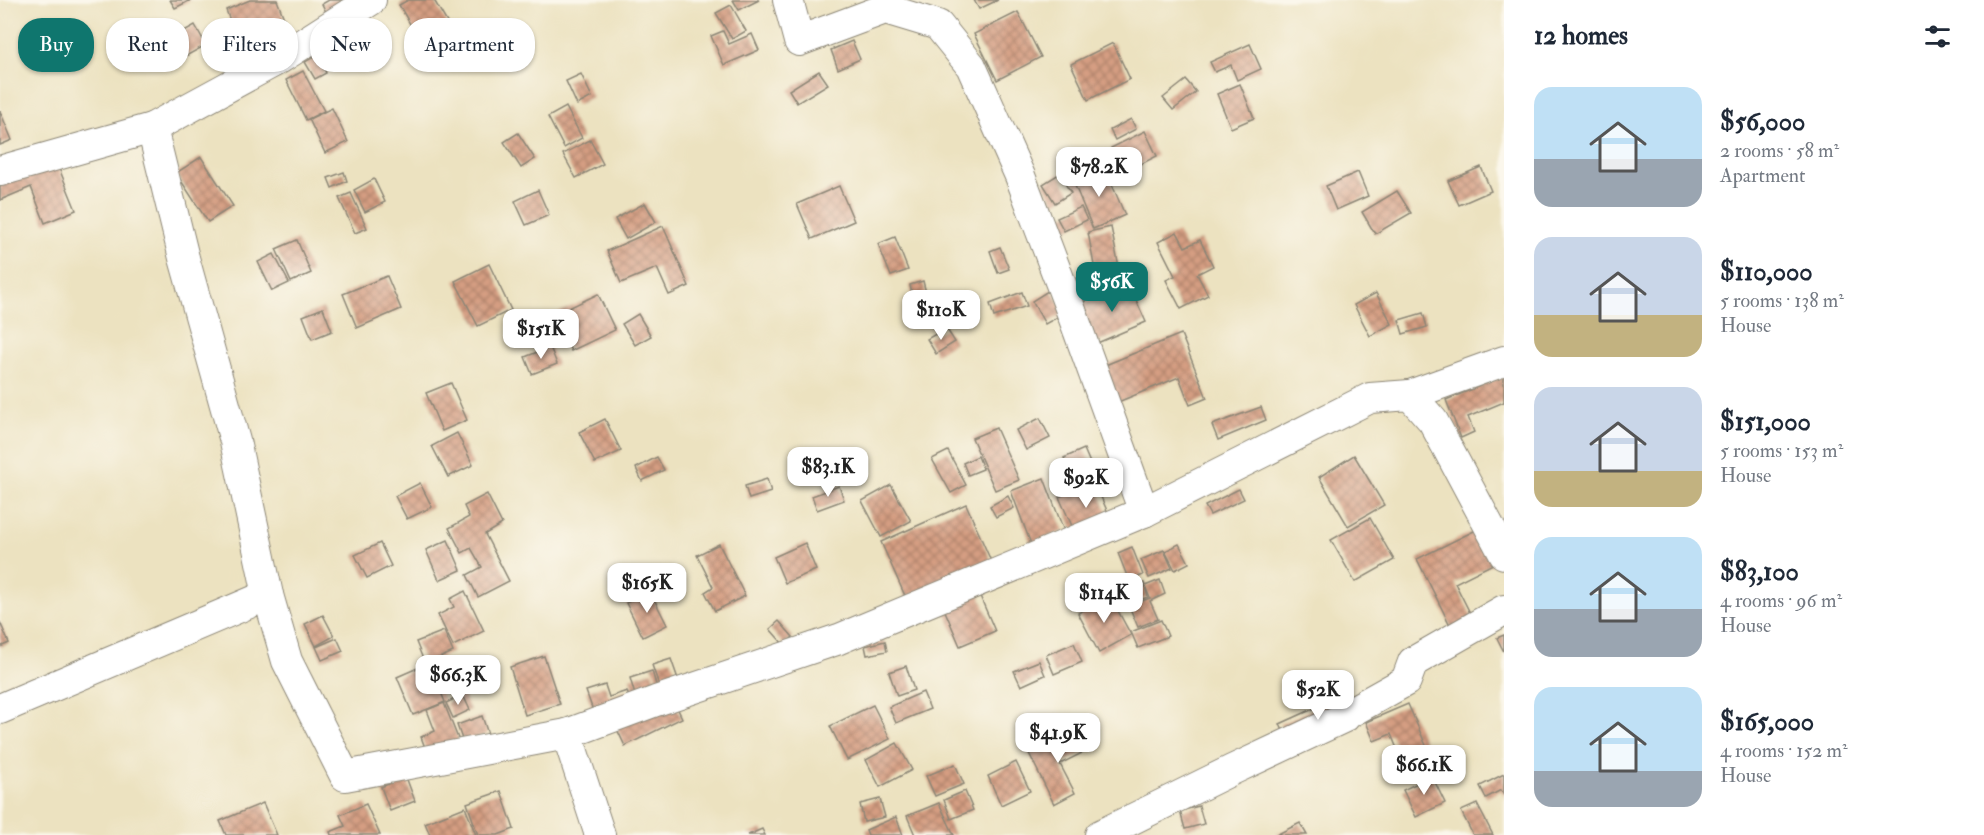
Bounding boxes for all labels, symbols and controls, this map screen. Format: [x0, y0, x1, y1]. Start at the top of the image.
chip: Buy [18, 18, 94, 72]
chip: Rent [106, 18, 189, 72]
chip: Filters [201, 18, 298, 72]
chip: New [310, 18, 392, 72]
chip: Apartment [404, 18, 535, 72]
text: 12 homes [1534, 20, 1628, 52]
icon: filters [1921, 20, 1954, 53]
text: $56,000 [1720, 106, 1805, 138]
icon: home [1582, 111, 1654, 183]
text: 2 rooms · 58 m² [1720, 138, 1839, 163]
pin: $78.2K [1050, 147, 1148, 198]
text: $78.2K [1070, 154, 1128, 179]
text: Apartment [1720, 163, 1805, 188]
text: $110,000 [1720, 256, 1813, 288]
icon: home [1582, 261, 1654, 333]
pin: $56K [1076, 262, 1148, 313]
text: $56K [1090, 269, 1134, 294]
text: 5 rooms · 138 m² [1720, 288, 1844, 313]
pin: $110K [899, 290, 983, 341]
text: $110K [916, 297, 966, 322]
pin: $151K [499, 309, 583, 360]
text: House [1720, 313, 1771, 338]
text: $151K [517, 316, 565, 341]
text: $151,000 [1720, 406, 1811, 438]
icon: home [1582, 411, 1654, 483]
text: 5 rooms · 153 m² [1720, 438, 1843, 463]
pin: $83.1K [779, 447, 877, 498]
text: $83.1K [801, 454, 855, 479]
pin: $92K [1050, 458, 1122, 509]
text: House [1720, 463, 1771, 488]
text: $92K [1063, 465, 1109, 490]
text: $83,100 [1720, 556, 1799, 588]
icon: home [1582, 561, 1654, 633]
pin: $165K [605, 563, 689, 614]
text: $165K [621, 570, 673, 595]
pin: $114K [1062, 573, 1146, 624]
text: $114K [1079, 580, 1129, 605]
text: 4 rooms · 96 m² [1720, 588, 1842, 613]
text: House [1720, 613, 1771, 638]
pin: $66.3K [409, 655, 507, 706]
text: $66.3K [429, 662, 487, 687]
pin: $52K [1282, 670, 1354, 721]
text: $52K [1296, 677, 1340, 702]
text: $165,000 [1720, 706, 1814, 738]
icon: home [1582, 711, 1654, 783]
pin: $41.9K [1009, 713, 1107, 764]
text: $41.9K [1029, 720, 1087, 745]
text: 4 rooms · 152 m² [1720, 738, 1848, 763]
pin: $66.1K [1375, 745, 1473, 796]
text: $66.1K [1396, 752, 1452, 777]
text: House [1720, 763, 1771, 788]

